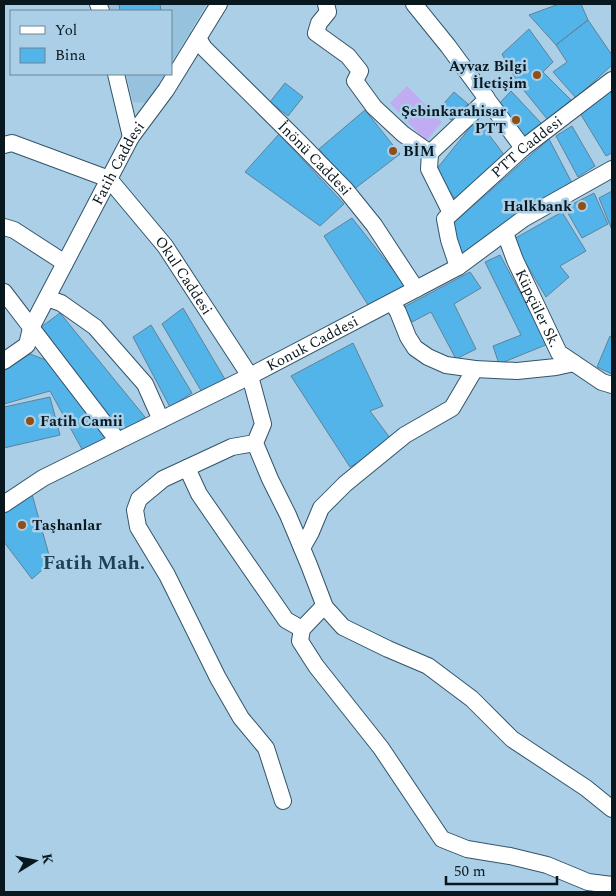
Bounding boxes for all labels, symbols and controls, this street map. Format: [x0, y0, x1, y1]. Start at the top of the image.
legend [10, 10, 172, 75]
text: Yol [55, 19, 77, 42]
text: Bina [55, 44, 86, 67]
place label: Ayvaz Bilgi İletişim [449, 55, 527, 95]
marker: Ayvaz Bilgi İletişim [531, 69, 543, 81]
place label: Şebinkarahisar PTT [401, 100, 507, 140]
street label: PTT Caddesi [486, 111, 568, 184]
marker: Şebinkarahisar PTT [510, 114, 522, 126]
street label: İnönü Caddesi [272, 116, 357, 201]
street label: Fatih Caddesi [86, 117, 151, 209]
place label: BİM [403, 140, 435, 163]
marker: BİM [387, 145, 399, 157]
place label: Halkbank [503, 195, 572, 218]
marker: Halkbank [576, 200, 588, 212]
street label: Okul Caddesi [149, 231, 218, 320]
street label: Küpçüler Sk. [509, 265, 566, 351]
street label: Konuk Caddesi [262, 310, 363, 377]
place label: Fatih Camii [40, 410, 123, 433]
marker: Fatih Camii [24, 415, 36, 427]
place label: Taşhanlar [32, 514, 102, 537]
marker: Taşhanlar [16, 519, 28, 531]
district label: Fatih Mah. [43, 548, 145, 578]
north arrow [10, 836, 60, 886]
text: K [36, 852, 59, 866]
scale bar [446, 854, 557, 886]
text: 50 m [454, 860, 486, 883]

